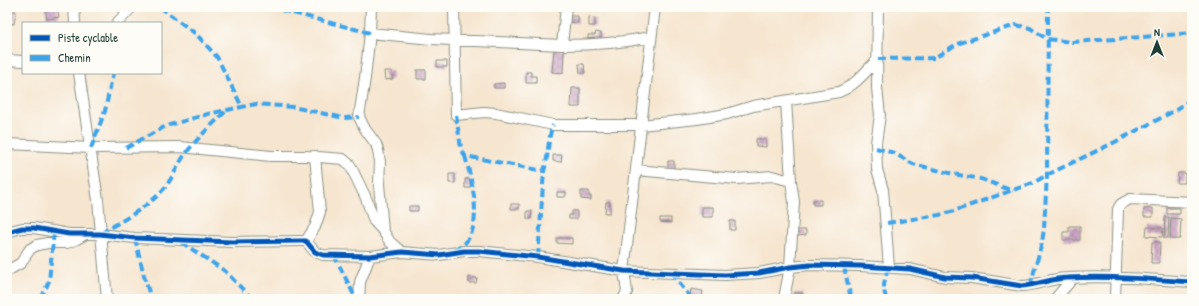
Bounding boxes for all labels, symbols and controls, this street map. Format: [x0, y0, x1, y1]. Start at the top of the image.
legend [22, 22, 162, 74]
north arrow [1137, 22, 1177, 62]
text: N [1154, 25, 1160, 39]
text: Piste cyclable [58, 29, 118, 46]
text: Chemin [58, 49, 91, 66]

